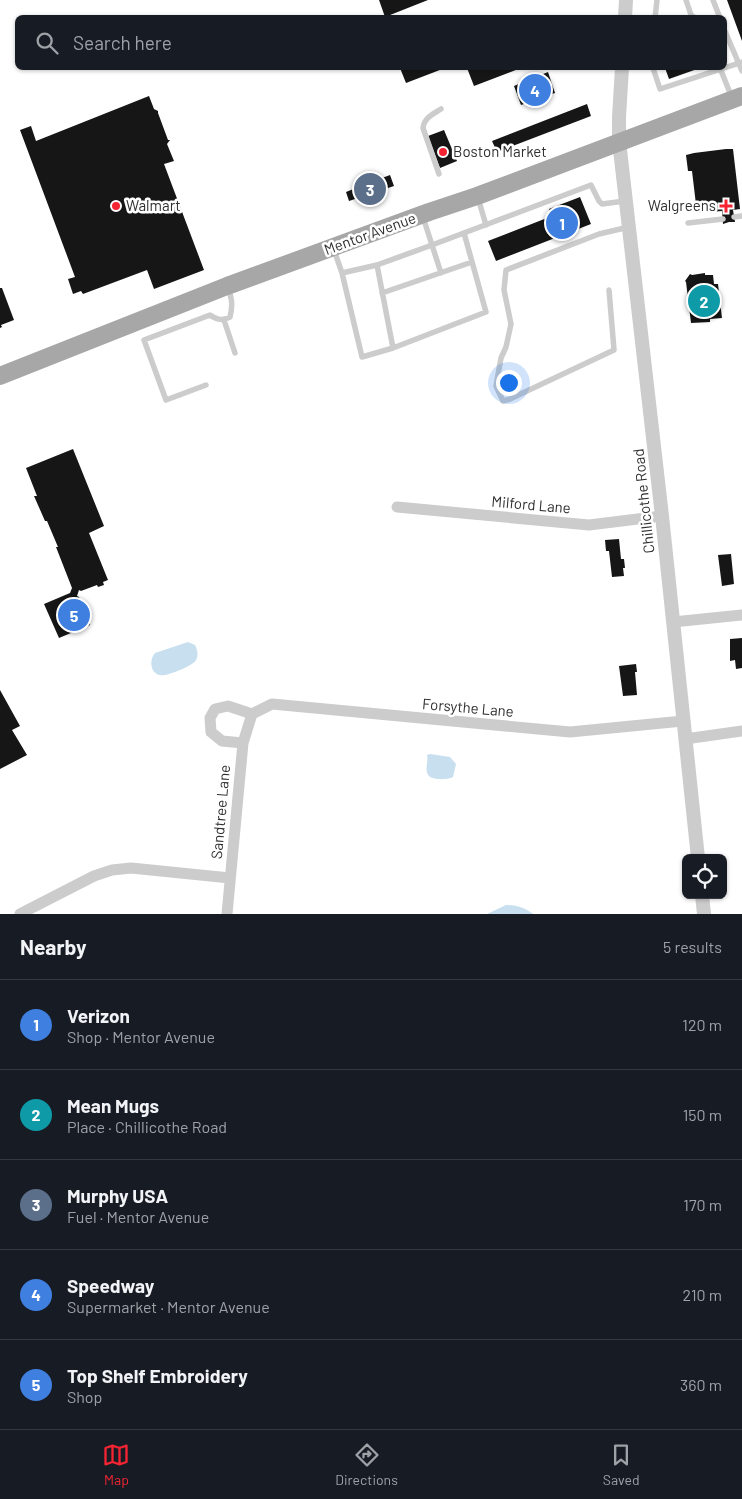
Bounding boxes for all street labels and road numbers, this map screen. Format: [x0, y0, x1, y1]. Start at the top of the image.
street label: Mentor Avenue [321, 208, 418, 258]
street label: Chillicothe Road [629, 448, 657, 554]
street label: Milford Lane [491, 492, 571, 516]
street label: Forsythe Lane [422, 694, 515, 720]
street label: Sandtree Lane [207, 764, 233, 860]

